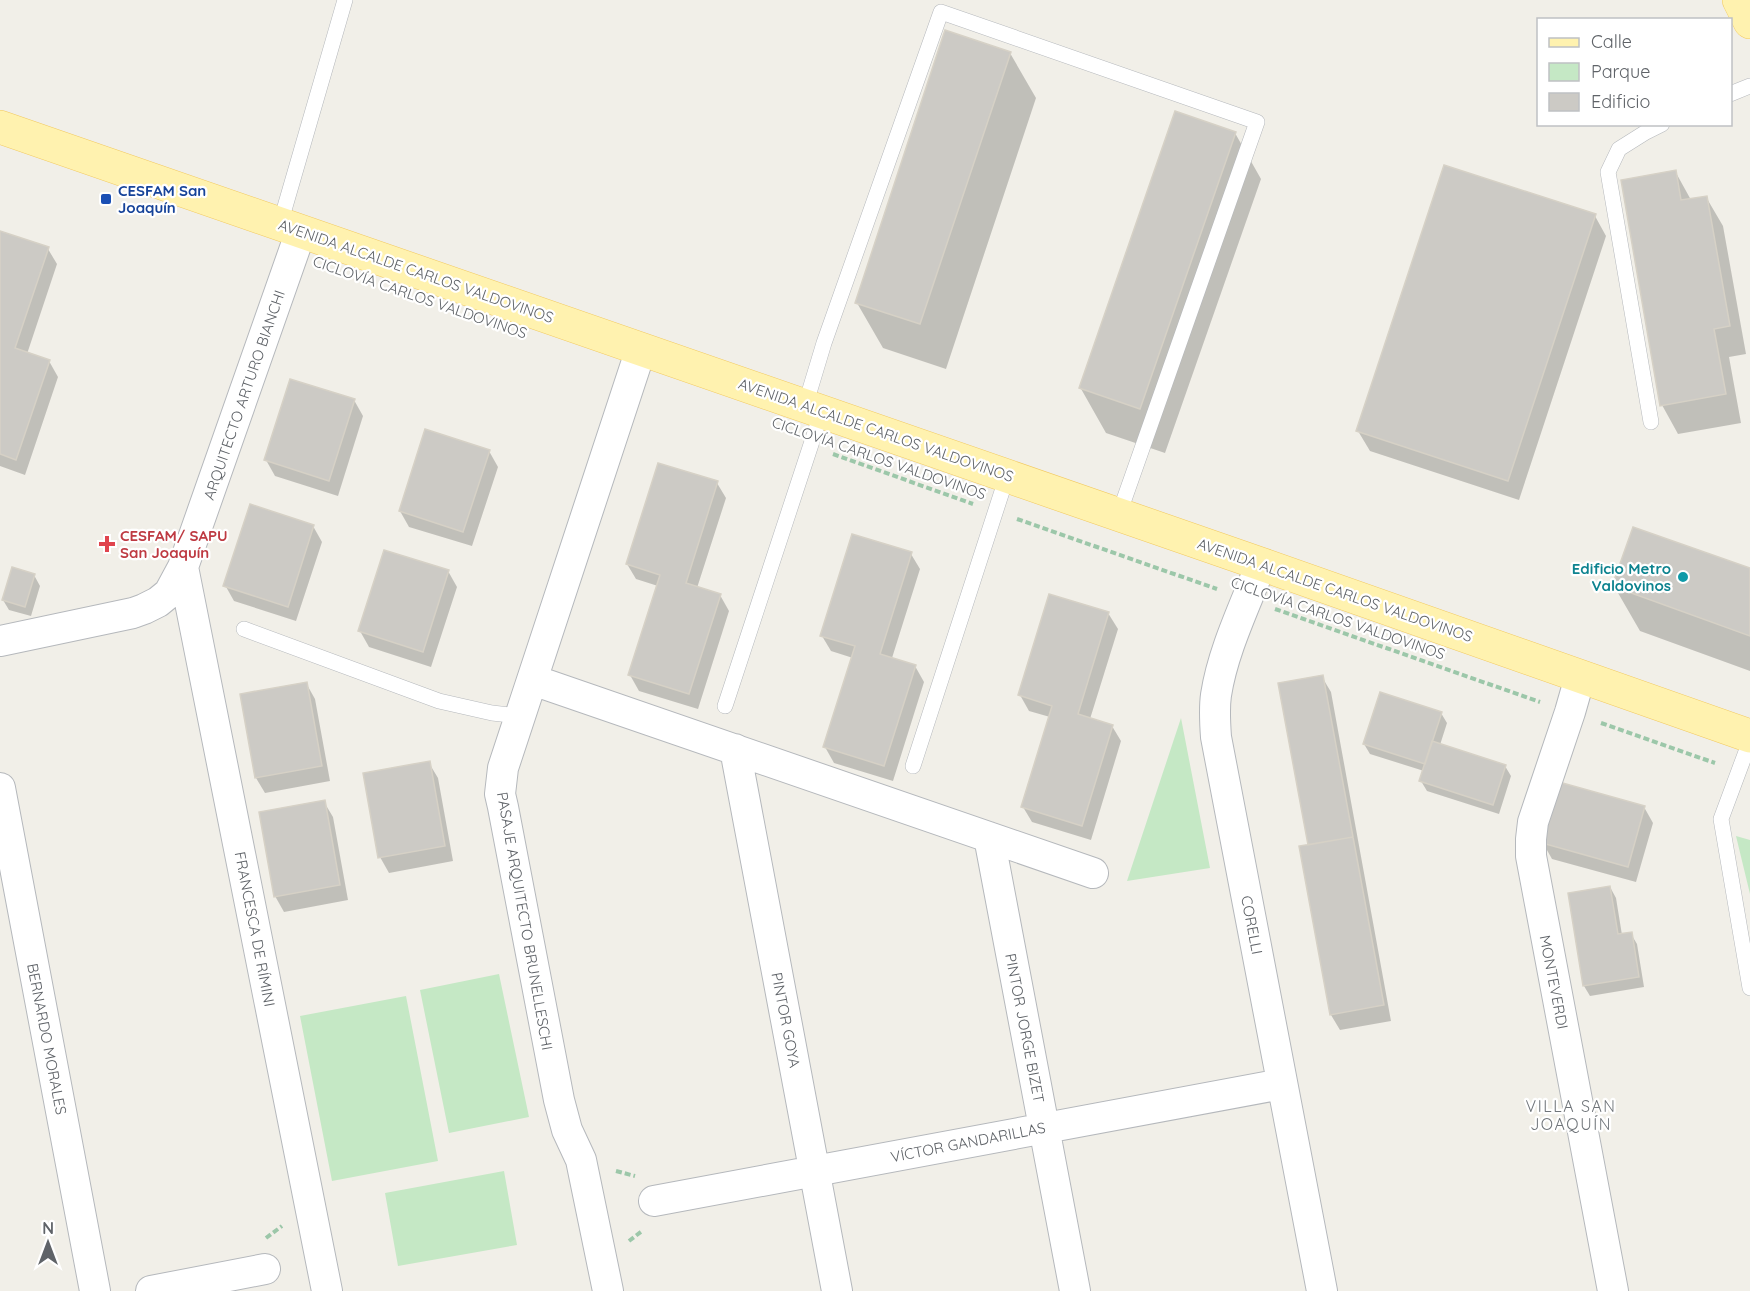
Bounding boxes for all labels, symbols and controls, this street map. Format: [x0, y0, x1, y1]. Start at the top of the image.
legend [1537, 18, 1732, 126]
text: Calle [1591, 30, 1632, 53]
text: Parque [1591, 60, 1650, 83]
text: Edificio [1591, 90, 1650, 113]
place label: CESFAM San Joaquín [118, 181, 206, 217]
marker: CESFAM San Joaquín [99, 192, 113, 206]
street label: AVENIDA ALCALDE CARLOS VALDOVINOS [276, 215, 556, 327]
street label: CICLOVÍA CARLOS VALDOVINOS [310, 251, 530, 343]
street label: ARQUITECTO ARTURO BIANCHI [199, 288, 289, 502]
street label: AVENIDA ALCALDE CARLOS VALDOVINOS [736, 374, 1016, 486]
street label: CICLOVÍA CARLOS VALDOVINOS [769, 412, 989, 504]
place label: CESFAM/ SAPU San Joaquín [120, 526, 228, 562]
street label: AVENIDA ALCALDE CARLOS VALDOVINOS [1195, 534, 1475, 646]
marker: CESFAM/ SAPU San Joaquín [98, 535, 116, 553]
place label: Edificio Metro Valdovinos [1572, 559, 1671, 595]
marker: Edificio Metro Valdovinos [1676, 570, 1690, 584]
street label: CICLOVÍA CARLOS VALDOVINOS [1228, 572, 1448, 664]
street label: PASAJE ARQUITECTO BRUNELLESCHI [493, 790, 557, 1052]
street label: FRANCESCA DE RÍMINI [231, 850, 279, 1008]
street label: CORELLI [1237, 894, 1267, 956]
street label: MONTEVERDI [1536, 933, 1572, 1031]
street label: PINTOR JORGE BIZET [1001, 952, 1049, 1104]
street label: BERNARDO MORALES [23, 962, 71, 1116]
street label: PINTOR GOYA [767, 971, 805, 1070]
district label: VILLA SAN JOAQUÍN [1526, 1096, 1616, 1134]
street label: VÍCTOR GANDARILLAS [889, 1118, 1047, 1166]
north arrow [18, 1213, 78, 1273]
text: N [42, 1218, 54, 1238]

